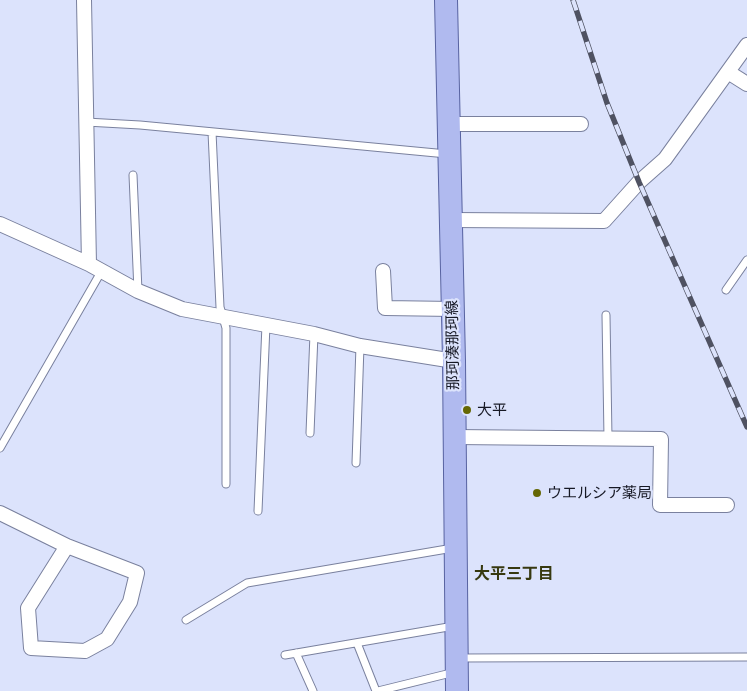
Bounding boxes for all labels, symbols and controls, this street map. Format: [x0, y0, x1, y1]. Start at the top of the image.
street label: 那珂湊那珂線 [443, 300, 463, 390]
place label: 大平 [477, 401, 507, 419]
marker: 大平 [461, 404, 473, 416]
place label: ウエルシア薬局 [547, 484, 652, 502]
marker: ウエルシア薬局 [531, 487, 543, 499]
district label: 大平三丁目 [474, 564, 554, 584]

